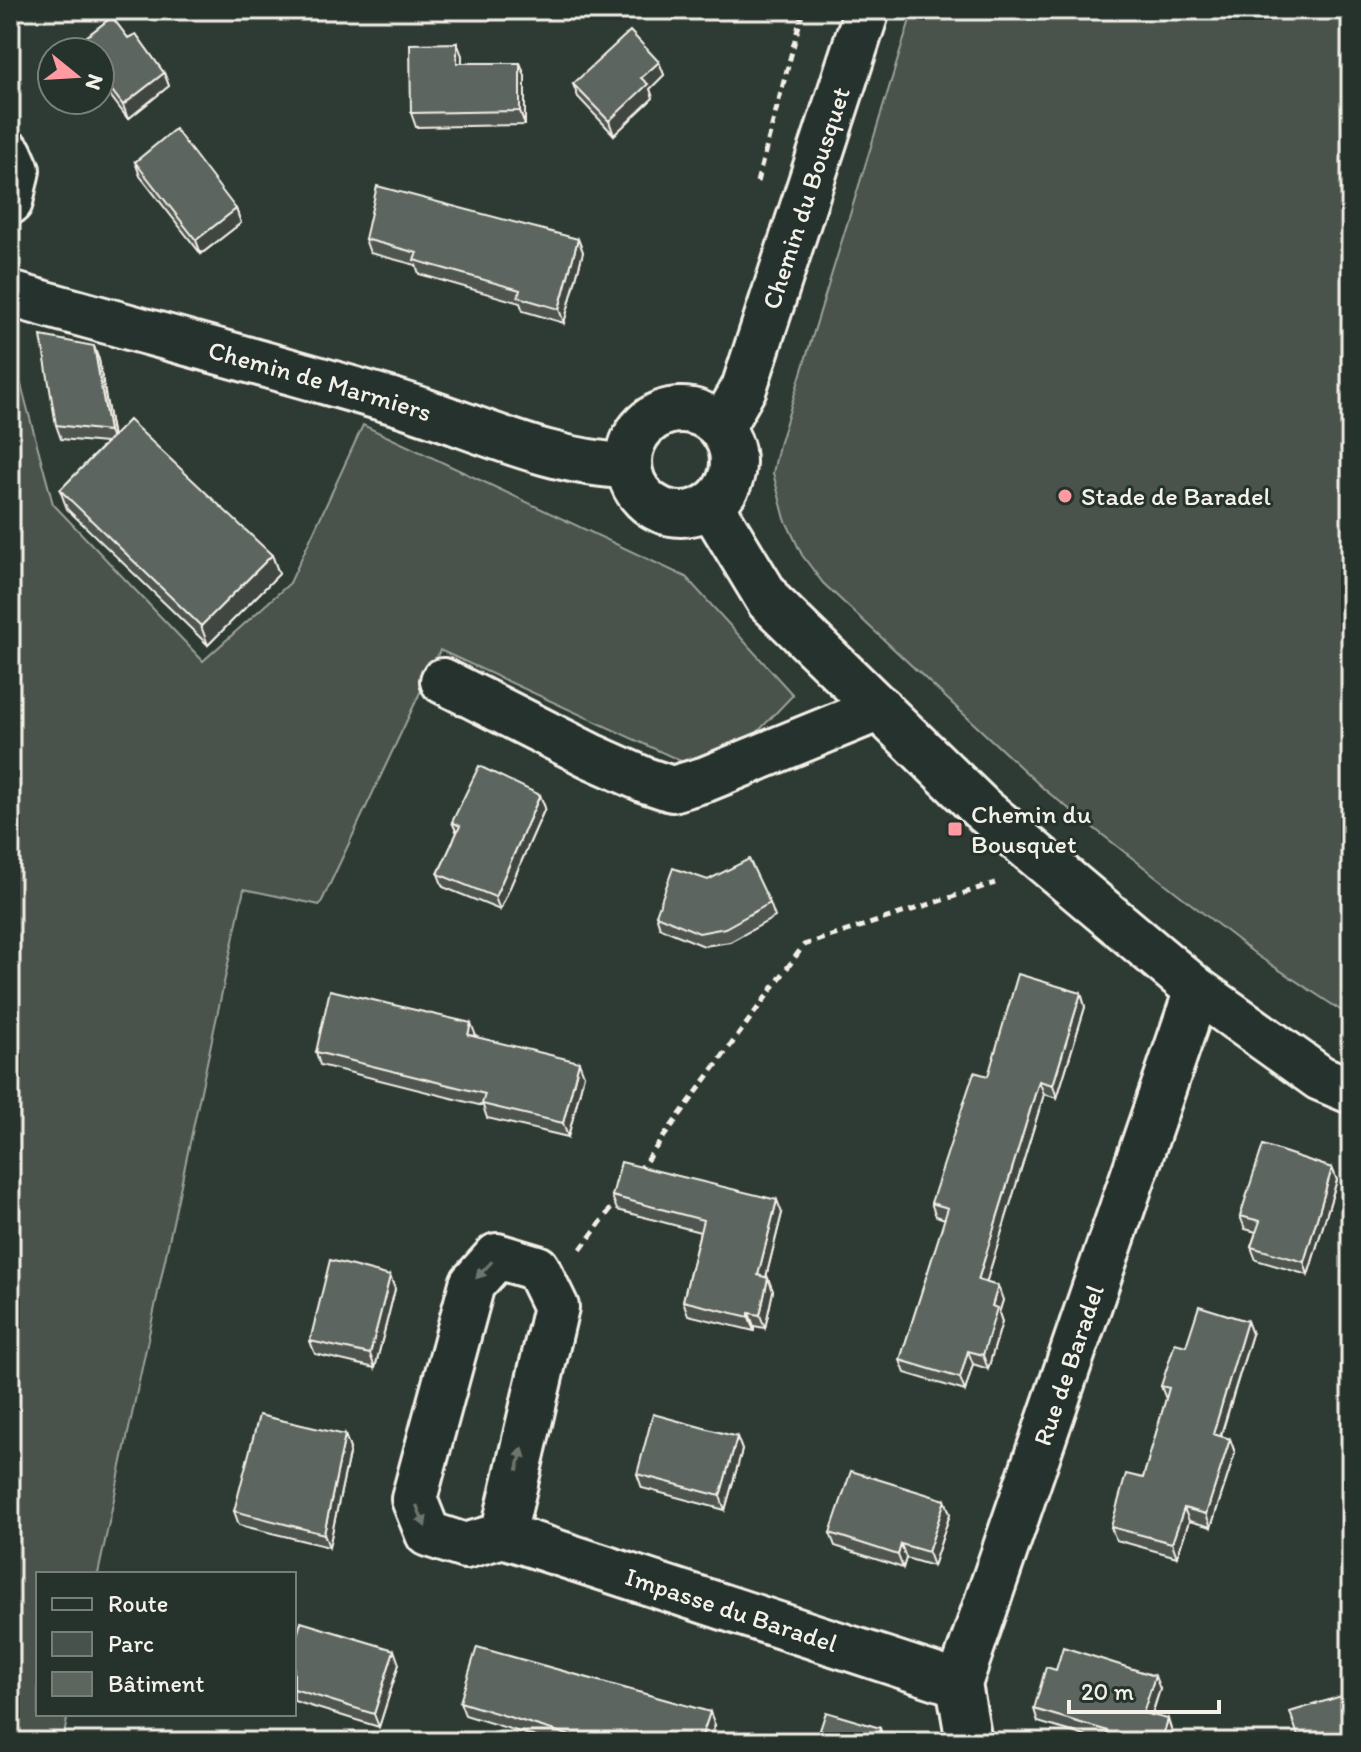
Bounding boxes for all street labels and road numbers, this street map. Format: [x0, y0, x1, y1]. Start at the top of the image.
street label: Chemin du Bousquet [755, 83, 857, 313]
street label: Chemin de Marmiers [205, 334, 436, 428]
street label: Rue de Baradel [1026, 1280, 1111, 1450]
street label: Impasse du Baradel [621, 1560, 842, 1659]

